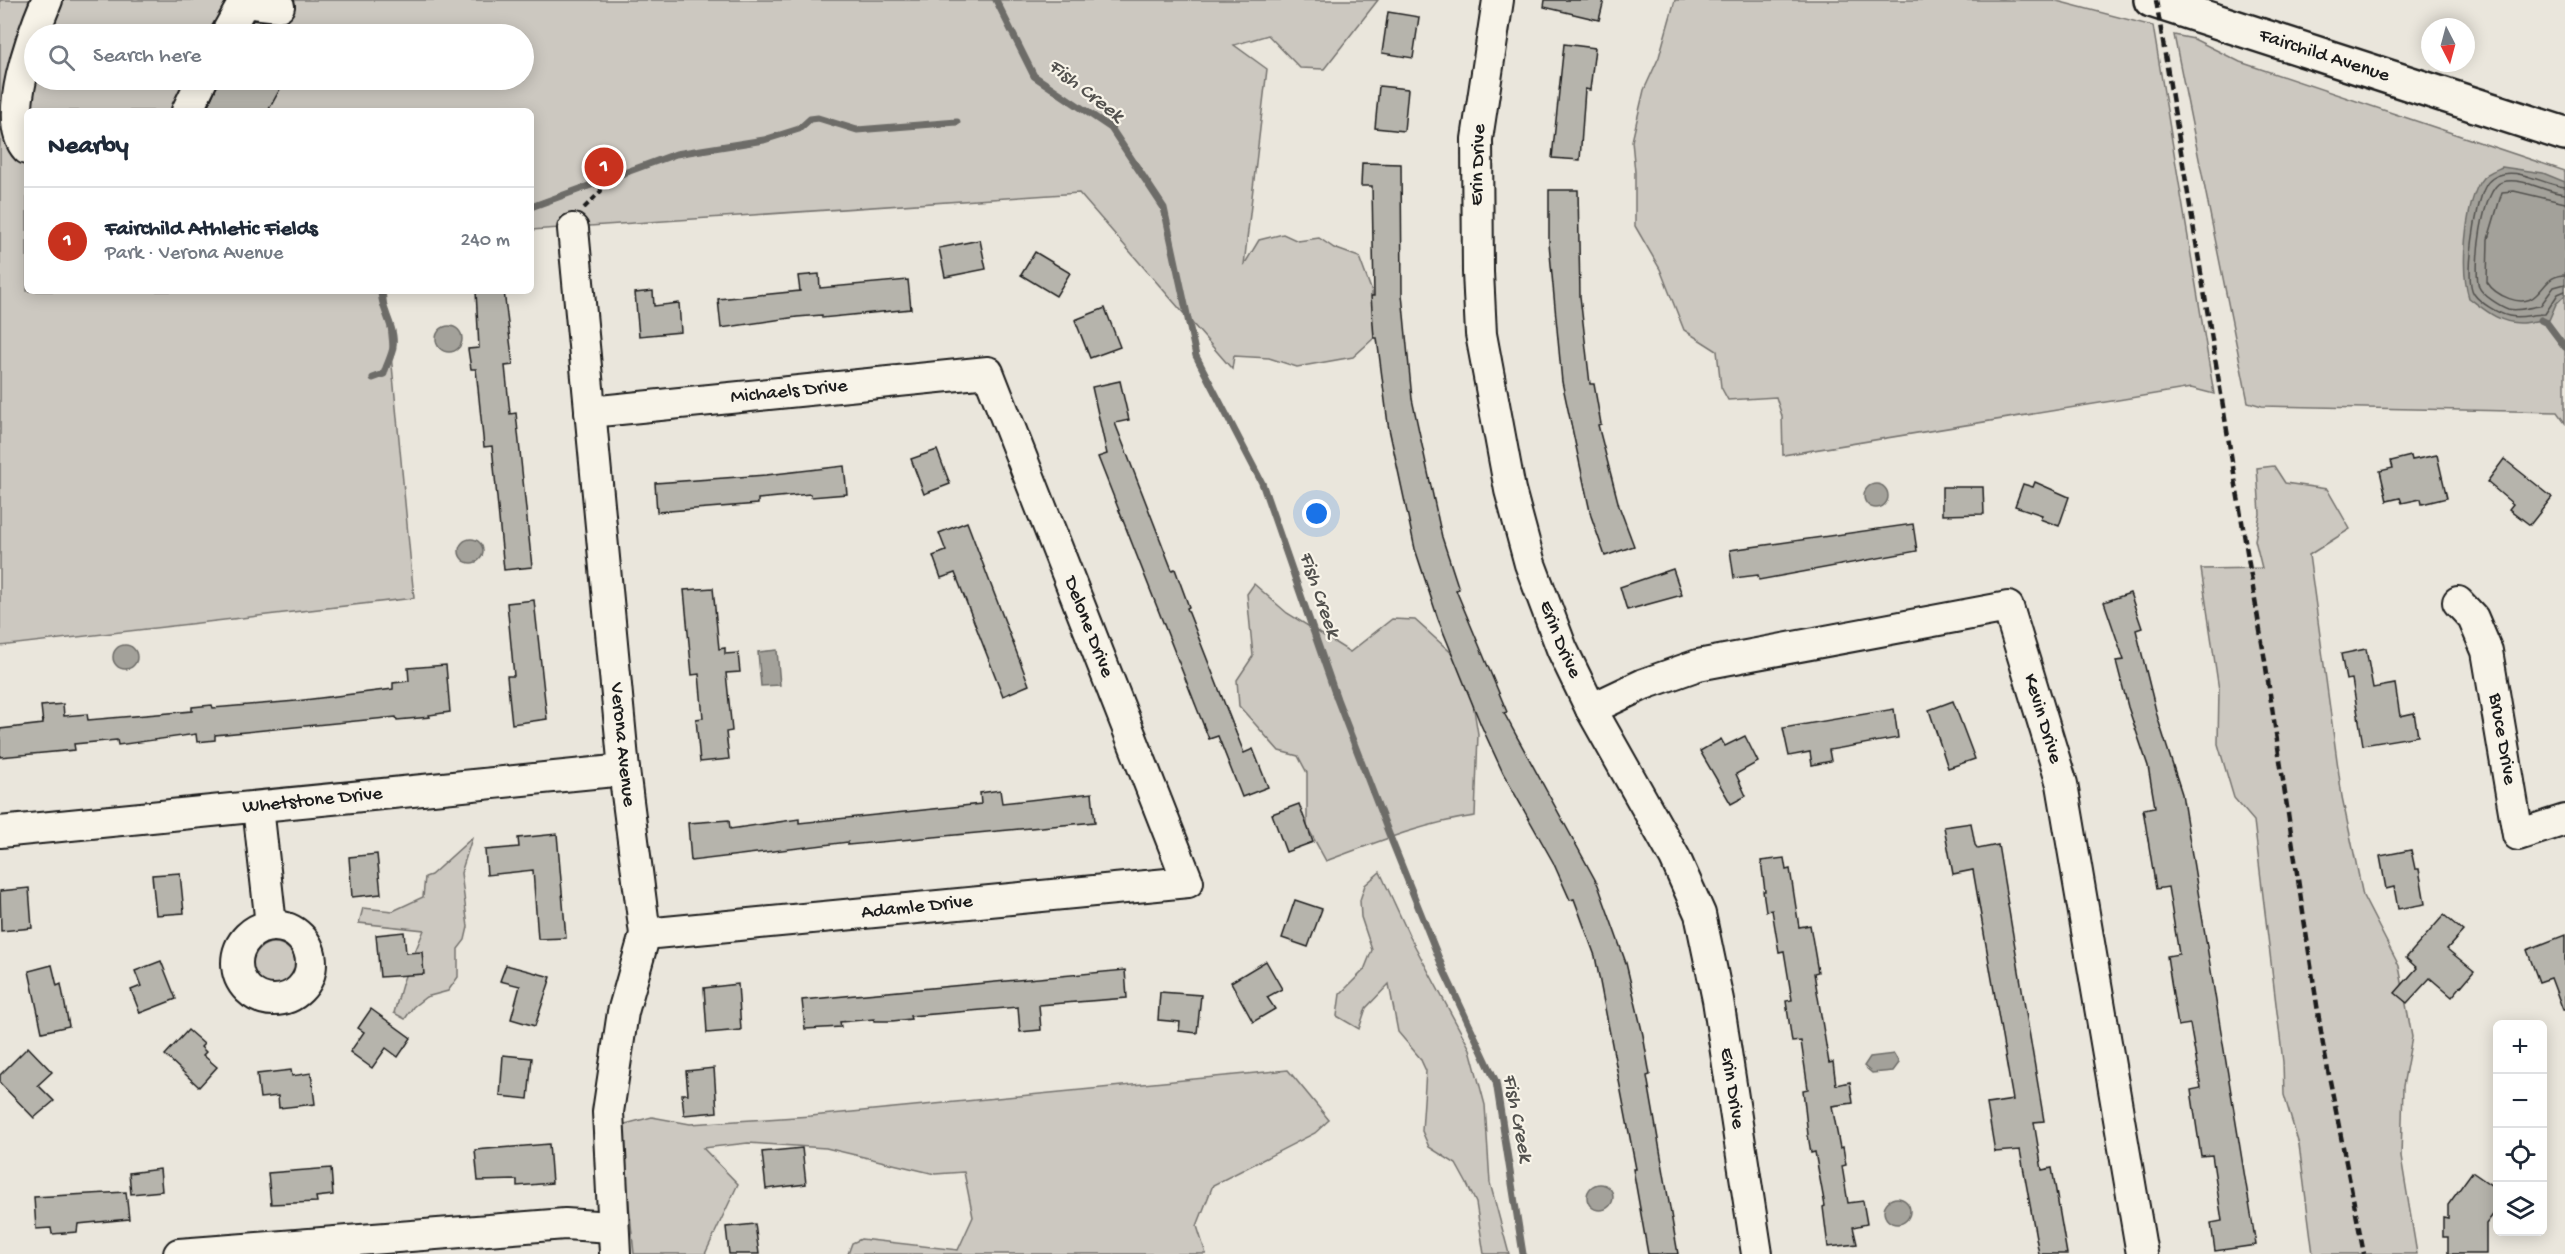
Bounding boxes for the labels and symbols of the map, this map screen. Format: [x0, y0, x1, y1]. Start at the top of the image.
north arrow [2421, 18, 2475, 72]
street label: Fairchild Avenue [2255, 24, 2393, 88]
water label: Fish Creek [1042, 55, 1130, 131]
street label: Erin Drive [1466, 123, 1492, 206]
pin: 1 [584, 144, 624, 190]
street label: Michaels Drive [729, 375, 849, 409]
your location [1302, 499, 1331, 528]
water label: Fish Creek [1292, 549, 1345, 644]
street label: Delone Drive [1057, 571, 1118, 681]
street label: Erin Drive [1533, 597, 1586, 683]
street label: Kevin Drive [2018, 671, 2067, 767]
street label: Verona Avenue [604, 681, 640, 809]
street label: Bruce Drive [2483, 691, 2521, 787]
street label: Whetstone Drive [241, 783, 384, 819]
street label: Adamle Drive [860, 891, 975, 925]
street label: Erin Drive [1714, 1046, 1749, 1131]
water label: Fish Creek [1495, 1072, 1537, 1167]

